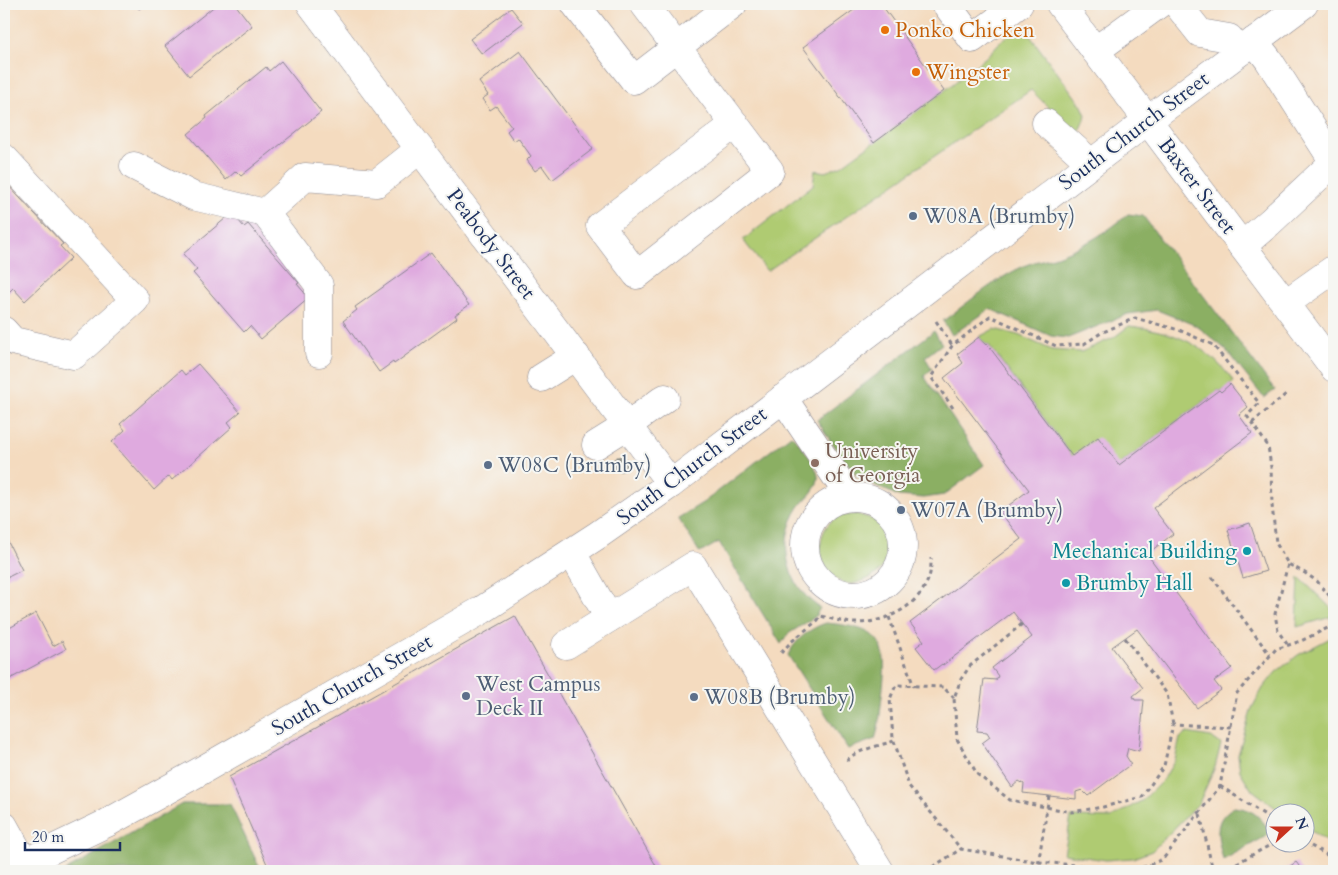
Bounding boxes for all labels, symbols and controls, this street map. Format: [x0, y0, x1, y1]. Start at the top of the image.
place label: Ponko Chicken [895, 16, 1035, 45]
marker: Ponko Chicken [879, 24, 891, 36]
place label: Wingster [925, 58, 1010, 87]
street label: South Church Street [1053, 65, 1215, 197]
marker: Wingster [910, 66, 922, 78]
street label: Baxter Street [1151, 132, 1243, 240]
street label: Peabody Street [440, 183, 543, 306]
place label: W08A (Brumby) [922, 202, 1075, 231]
marker: W08A (Brumby) [907, 210, 919, 222]
street label: South Church Street [611, 400, 773, 532]
place label: University of Georgia [825, 437, 920, 490]
place label: W08C (Brumby) [497, 451, 651, 480]
marker: University of Georgia [809, 457, 821, 469]
marker: W08C (Brumby) [482, 459, 494, 471]
place label: W07A (Brumby) [910, 496, 1063, 525]
marker: W07A (Brumby) [895, 504, 907, 516]
place label: Mechanical Building [1052, 537, 1237, 566]
marker: Mechanical Building [1241, 545, 1253, 557]
place label: Brumby Hall [1076, 569, 1193, 598]
marker: Brumby Hall [1060, 577, 1072, 589]
street label: South Church Street [266, 627, 438, 743]
place label: West Campus Deck II [475, 670, 601, 723]
place label: W08B (Brumby) [703, 683, 856, 712]
marker: West Campus Deck II [460, 690, 472, 702]
marker: W08B (Brumby) [688, 691, 700, 703]
north arrow [1266, 802, 1316, 852]
text: N [1291, 814, 1313, 833]
scale bar [25, 820, 120, 852]
text: 20 m [32, 827, 64, 847]

